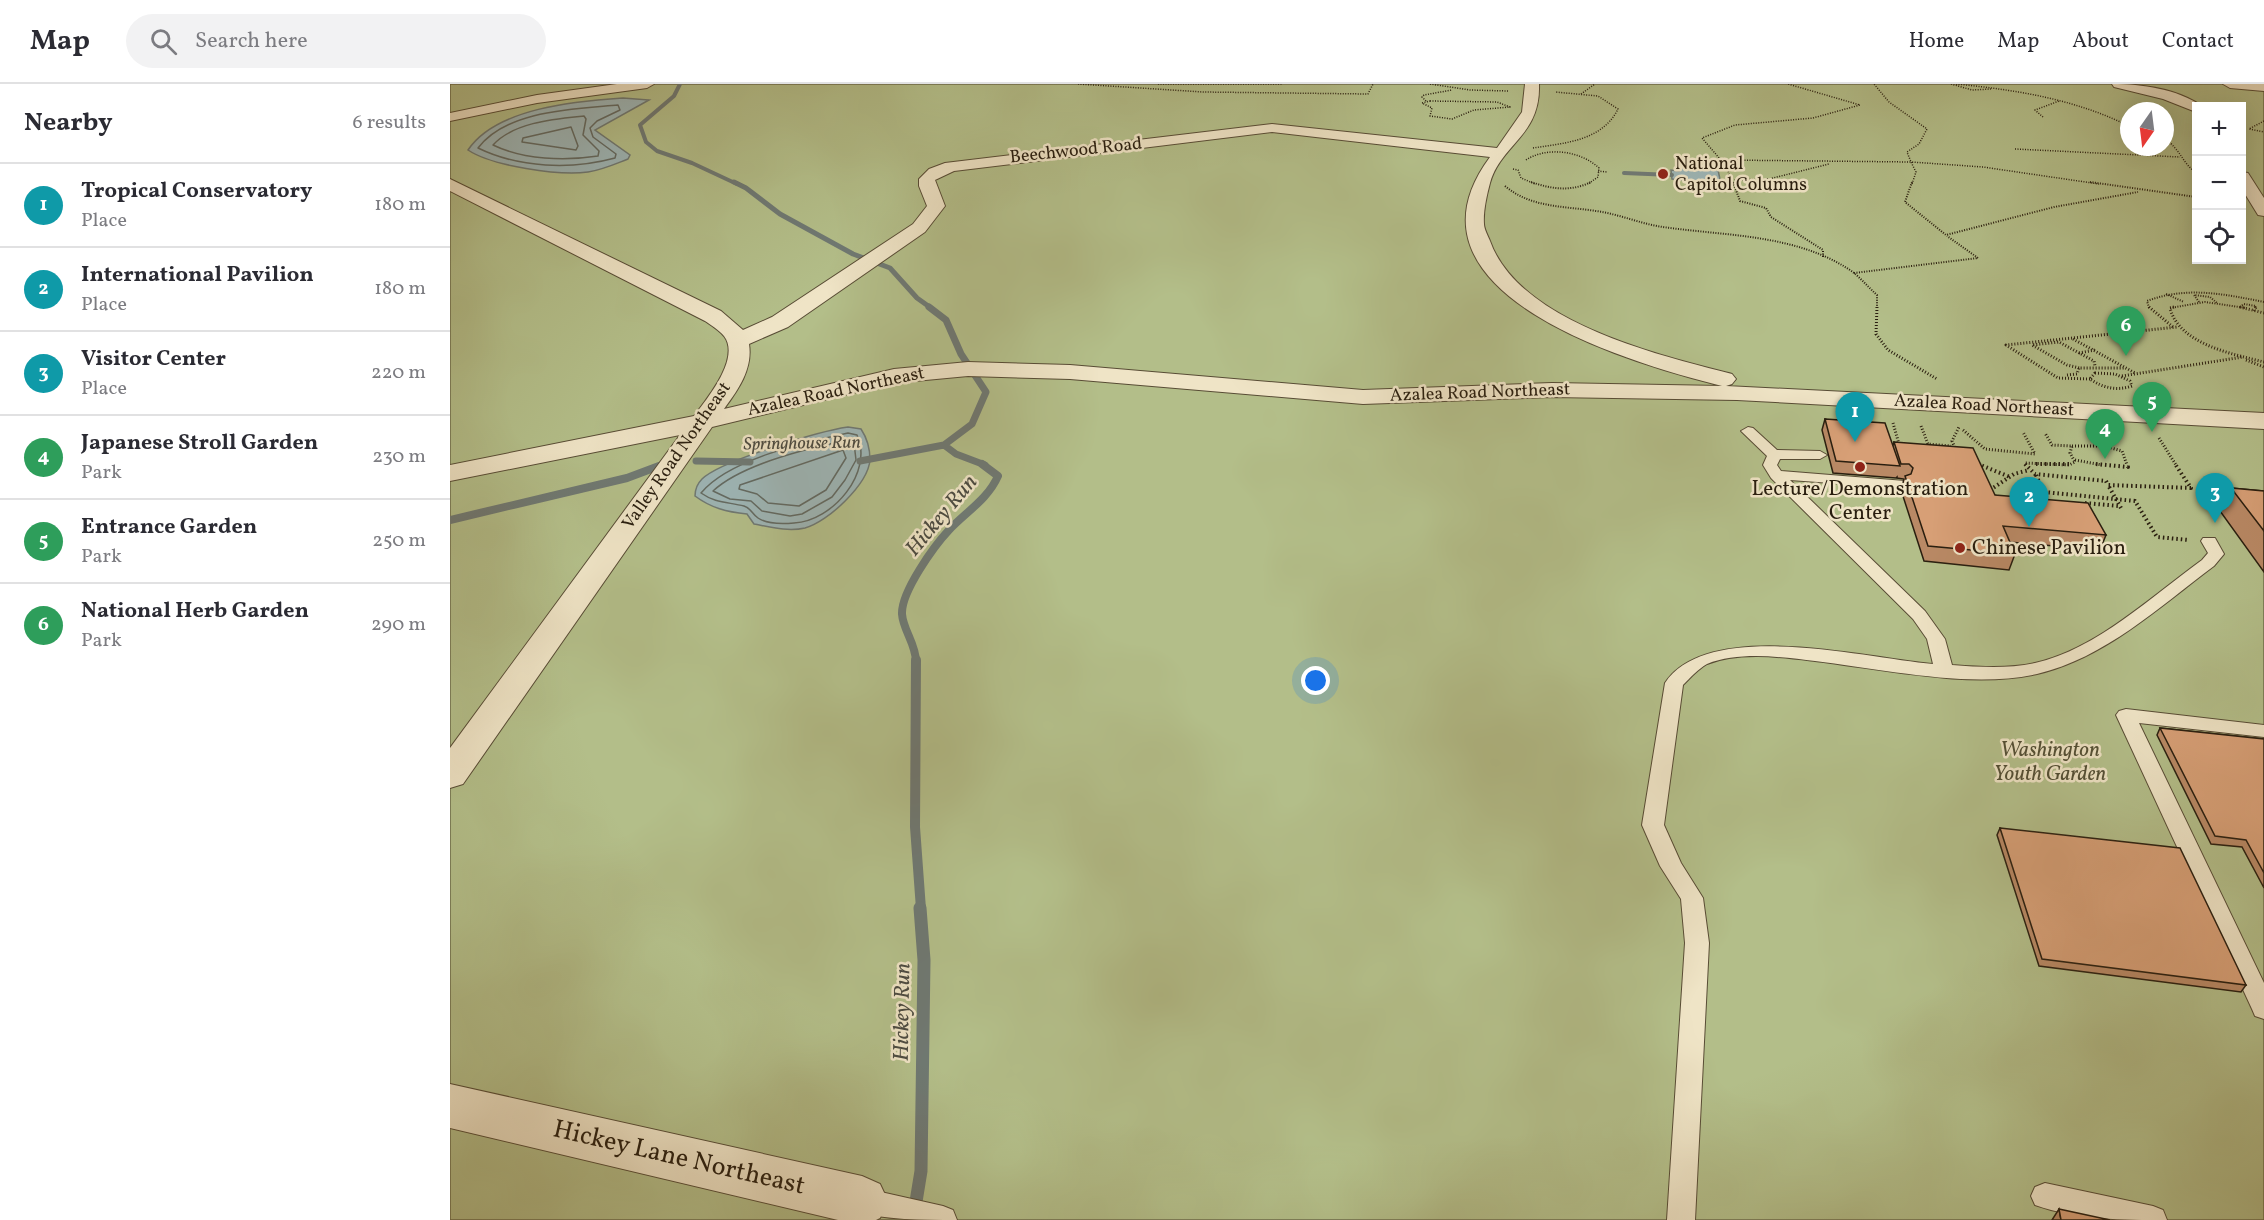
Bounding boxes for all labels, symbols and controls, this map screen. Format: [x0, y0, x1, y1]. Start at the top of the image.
search box [126, 14, 546, 68]
text: Map [30, 22, 90, 61]
icon: search [147, 25, 180, 58]
text: Search here [195, 26, 308, 57]
text: Home [1909, 27, 1964, 56]
text: Map [1997, 27, 2039, 56]
text: About [2072, 27, 2129, 56]
text: Contact [2162, 27, 2234, 56]
north arrow [2120, 102, 2174, 156]
map controls [2192, 102, 2246, 264]
button: + [2192, 102, 2246, 156]
text: Nearby [24, 105, 113, 141]
text: 6 results [353, 109, 426, 137]
street label: Beechwood Road [1008, 132, 1144, 170]
place label: National Capitol Columns [1675, 152, 1807, 198]
button: − [2192, 156, 2246, 210]
marker: National Capitol Columns [1656, 167, 1670, 181]
text: Tropical Conservatory [81, 176, 312, 207]
text: 1 [39, 191, 48, 219]
text: 180 m [374, 191, 426, 219]
text: Place [81, 207, 127, 235]
button: locate [2192, 210, 2246, 264]
text: International Pavilion [81, 260, 314, 291]
text: 2 [38, 275, 49, 303]
text: 180 m [374, 275, 426, 303]
text: Place [81, 291, 127, 319]
pin: 6 [2106, 306, 2146, 356]
text: Visitor Center [81, 344, 226, 375]
text: 3 [38, 359, 49, 387]
text: 220 m [371, 359, 426, 387]
street label: Azalea Road Northeast [745, 361, 927, 423]
text: Place [81, 375, 127, 403]
street label: Valley Road Northeast [617, 377, 737, 535]
street label: Azalea Road Northeast [1389, 377, 1571, 409]
pin: 5 [2132, 382, 2172, 432]
street label: Azalea Road Northeast [1893, 389, 2075, 423]
pin: 1 [1836, 392, 1874, 442]
pin: 4 [2086, 410, 2124, 459]
text: Japanese Stroll Garden [81, 428, 318, 459]
water label: Springhouse Run [743, 430, 861, 458]
text: 4 [37, 443, 50, 471]
text: 230 m [372, 443, 426, 471]
text: Park [81, 459, 122, 487]
marker: Lecture/Demonstration Center [1853, 460, 1867, 474]
water label: Hickey Run [899, 468, 985, 564]
pin: 3 [2196, 474, 2234, 523]
place label: Lecture/Demonstration Center [1751, 475, 1969, 528]
pin: 2 [2010, 478, 2048, 527]
text: Entrance Garden [81, 512, 257, 543]
text: 5 [39, 527, 48, 555]
text: 250 m [372, 527, 426, 555]
place label: Chinese Pavilion [1972, 534, 2126, 563]
marker: Chinese Pavilion [1953, 541, 1967, 555]
text: Park [81, 543, 122, 571]
text: National Herb Garden [81, 596, 309, 627]
text: 6 [38, 611, 49, 639]
text: 290 m [371, 611, 426, 639]
text: Park [81, 627, 122, 655]
your location [1301, 666, 1330, 695]
park label: Washington Youth Garden [1994, 736, 2106, 789]
water label: Hickey Run [887, 963, 919, 1061]
street label: Hickey Lane Northeast [550, 1112, 808, 1204]

